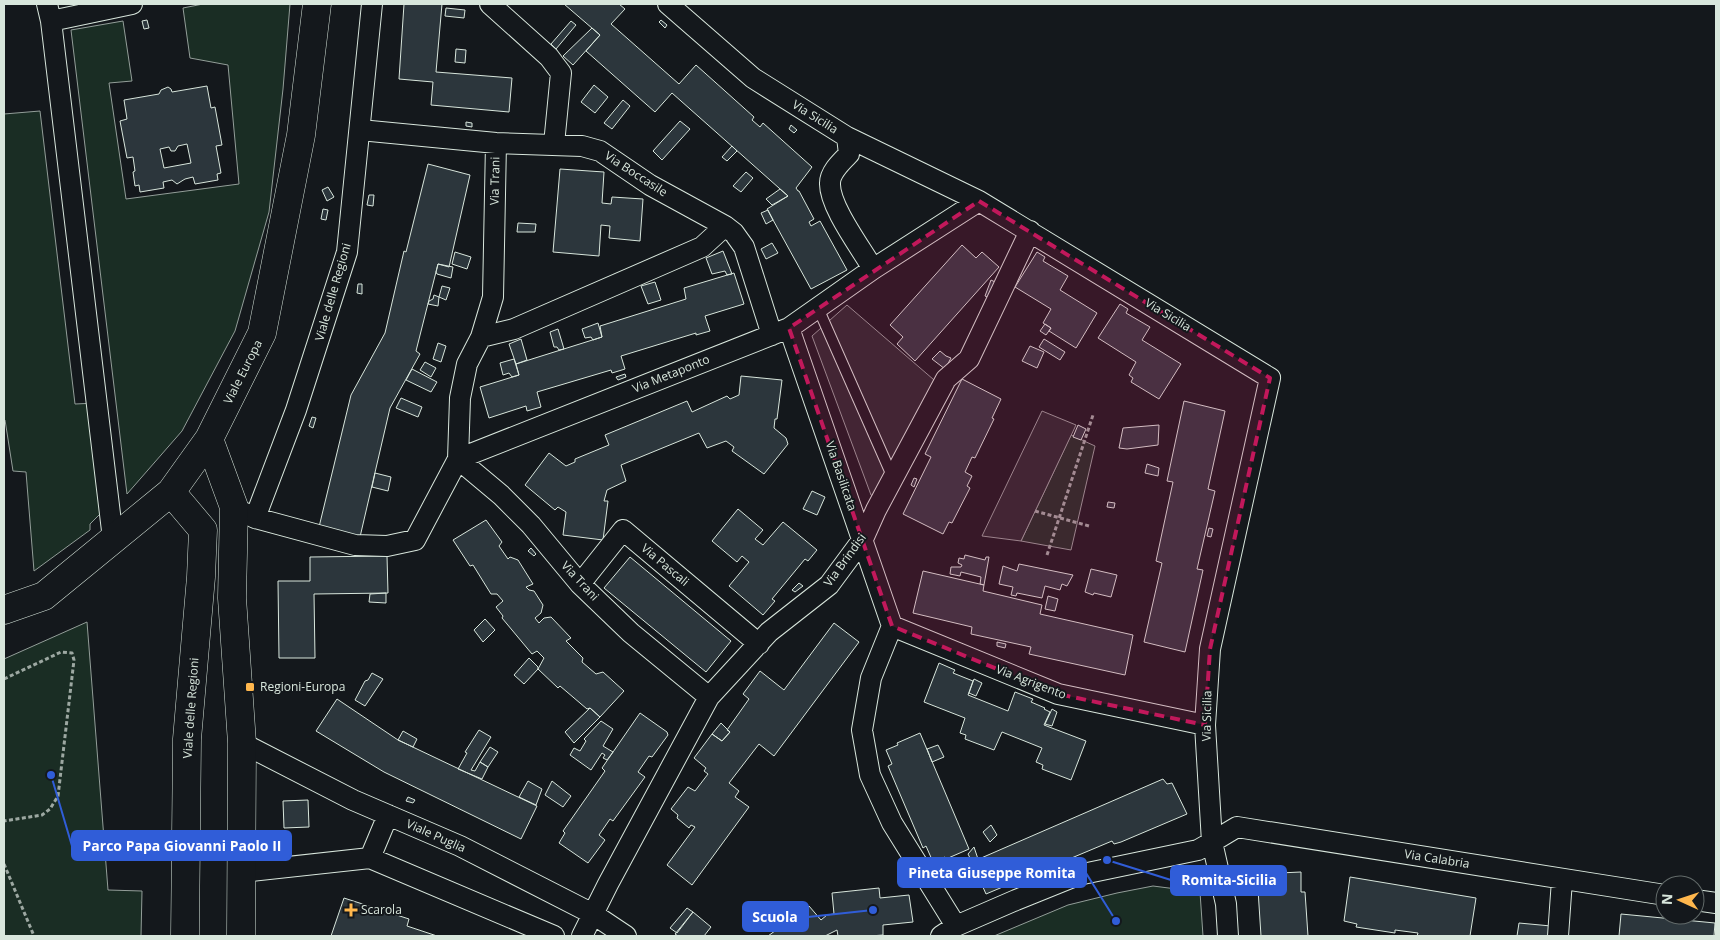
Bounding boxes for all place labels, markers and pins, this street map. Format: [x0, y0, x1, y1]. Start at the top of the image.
place label: Regioni-Europa [260, 678, 345, 695]
marker: Regioni-Europa [244, 681, 256, 693]
callout: Parco Papa Giovanni Paolo II [72, 831, 291, 860]
callout: Pineta Giuseppe Romita [898, 858, 1086, 887]
callout: Romita-Sicilia [1171, 866, 1286, 895]
place label: Scarola [361, 901, 402, 918]
callout: Scuola [743, 902, 808, 931]
marker: Scarola [345, 904, 357, 916]

